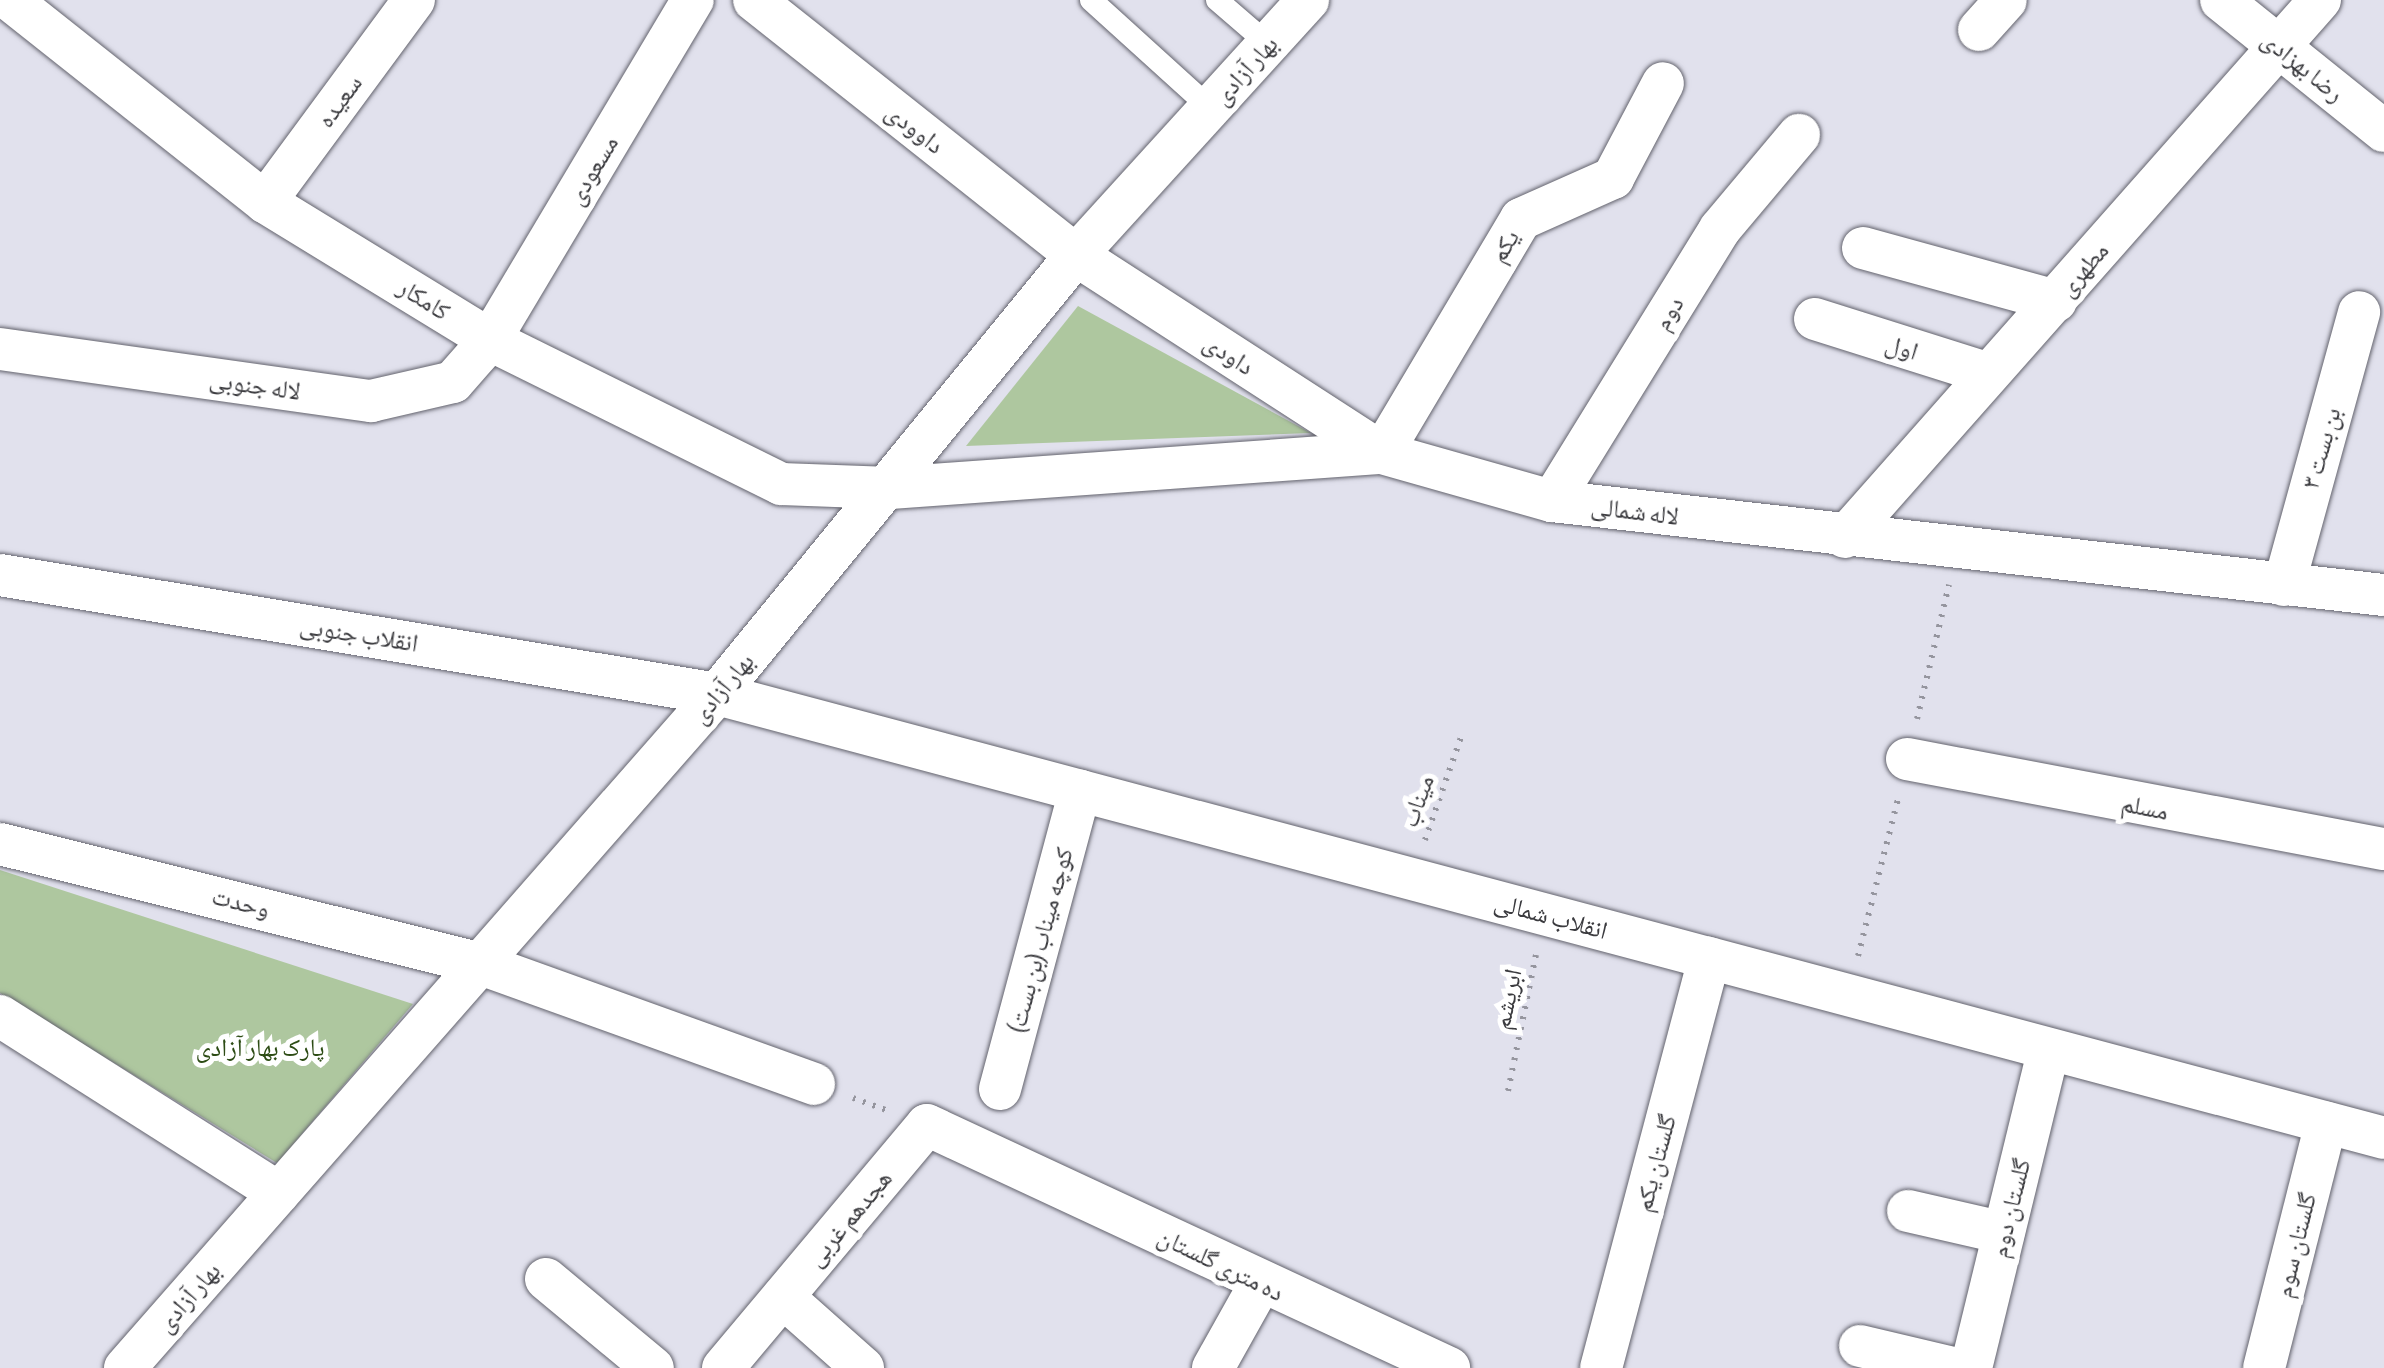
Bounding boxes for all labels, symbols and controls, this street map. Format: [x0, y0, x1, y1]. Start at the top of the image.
street label: رضا بهزادی [2256, 24, 2350, 108]
street label: بهار آزادی [1206, 29, 1284, 111]
street label: سعیده [310, 69, 368, 133]
street label: داوودی [880, 96, 950, 160]
street label: مسعودی [560, 130, 624, 210]
street label: یکم [1483, 224, 1525, 268]
street label: مطهری [2051, 236, 2115, 302]
street label: کامکار [392, 272, 456, 326]
street label: دوم [1646, 291, 1690, 335]
street label: داودی [1198, 327, 1260, 381]
street label: اول [1882, 328, 1922, 366]
street label: لاله جنوبی [207, 364, 303, 406]
street label: بن بست ۳ [2295, 404, 2347, 492]
street label: لاله شمالی [1589, 491, 1681, 531]
street label: انقلاب جنوبی [298, 610, 420, 658]
street label: بهار آزادی [684, 647, 760, 729]
street label: میناب [1394, 771, 1440, 831]
street label: مسلم [2119, 788, 2171, 826]
street label: کوچه میناب (بن بست) [1001, 844, 1079, 1036]
street label: وحدت [209, 880, 273, 924]
street label: انقلاب شمالی [1491, 886, 1611, 946]
street label: ابریشم [1486, 966, 1528, 1032]
park label: پارک بهار آزادی [195, 1032, 325, 1062]
street label: گلستان یکم [1628, 1111, 1682, 1215]
street label: گلستان دوم [1983, 1155, 2037, 1261]
street label: هجدهم غربی [800, 1163, 898, 1273]
street label: گلستان سوم [2268, 1190, 2322, 1300]
street label: ده متری گلستان [1153, 1221, 1289, 1307]
street label: بهار آزادی [149, 1256, 227, 1338]

